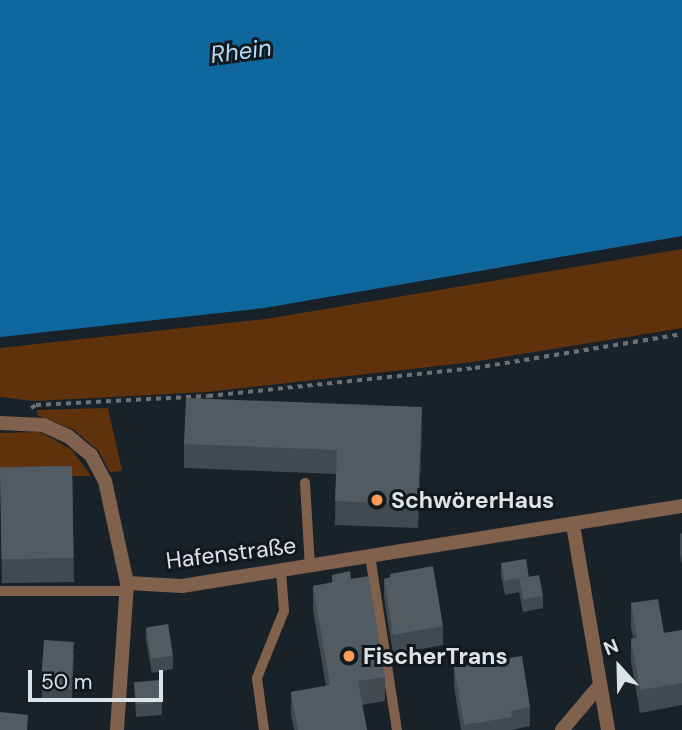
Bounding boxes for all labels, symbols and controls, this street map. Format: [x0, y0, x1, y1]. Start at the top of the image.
water label: Rhein [209, 33, 273, 69]
place label: SchwörerHaus [391, 486, 554, 514]
marker: SchwörerHaus [369, 492, 385, 508]
street label: Hafenstraße [164, 531, 298, 575]
north arrow [584, 632, 654, 702]
text: N [600, 633, 622, 661]
place label: FischerTrans [363, 642, 508, 670]
marker: FischerTrans [341, 648, 357, 664]
scale bar [32, 656, 166, 700]
text: 50 m [41, 668, 92, 696]

